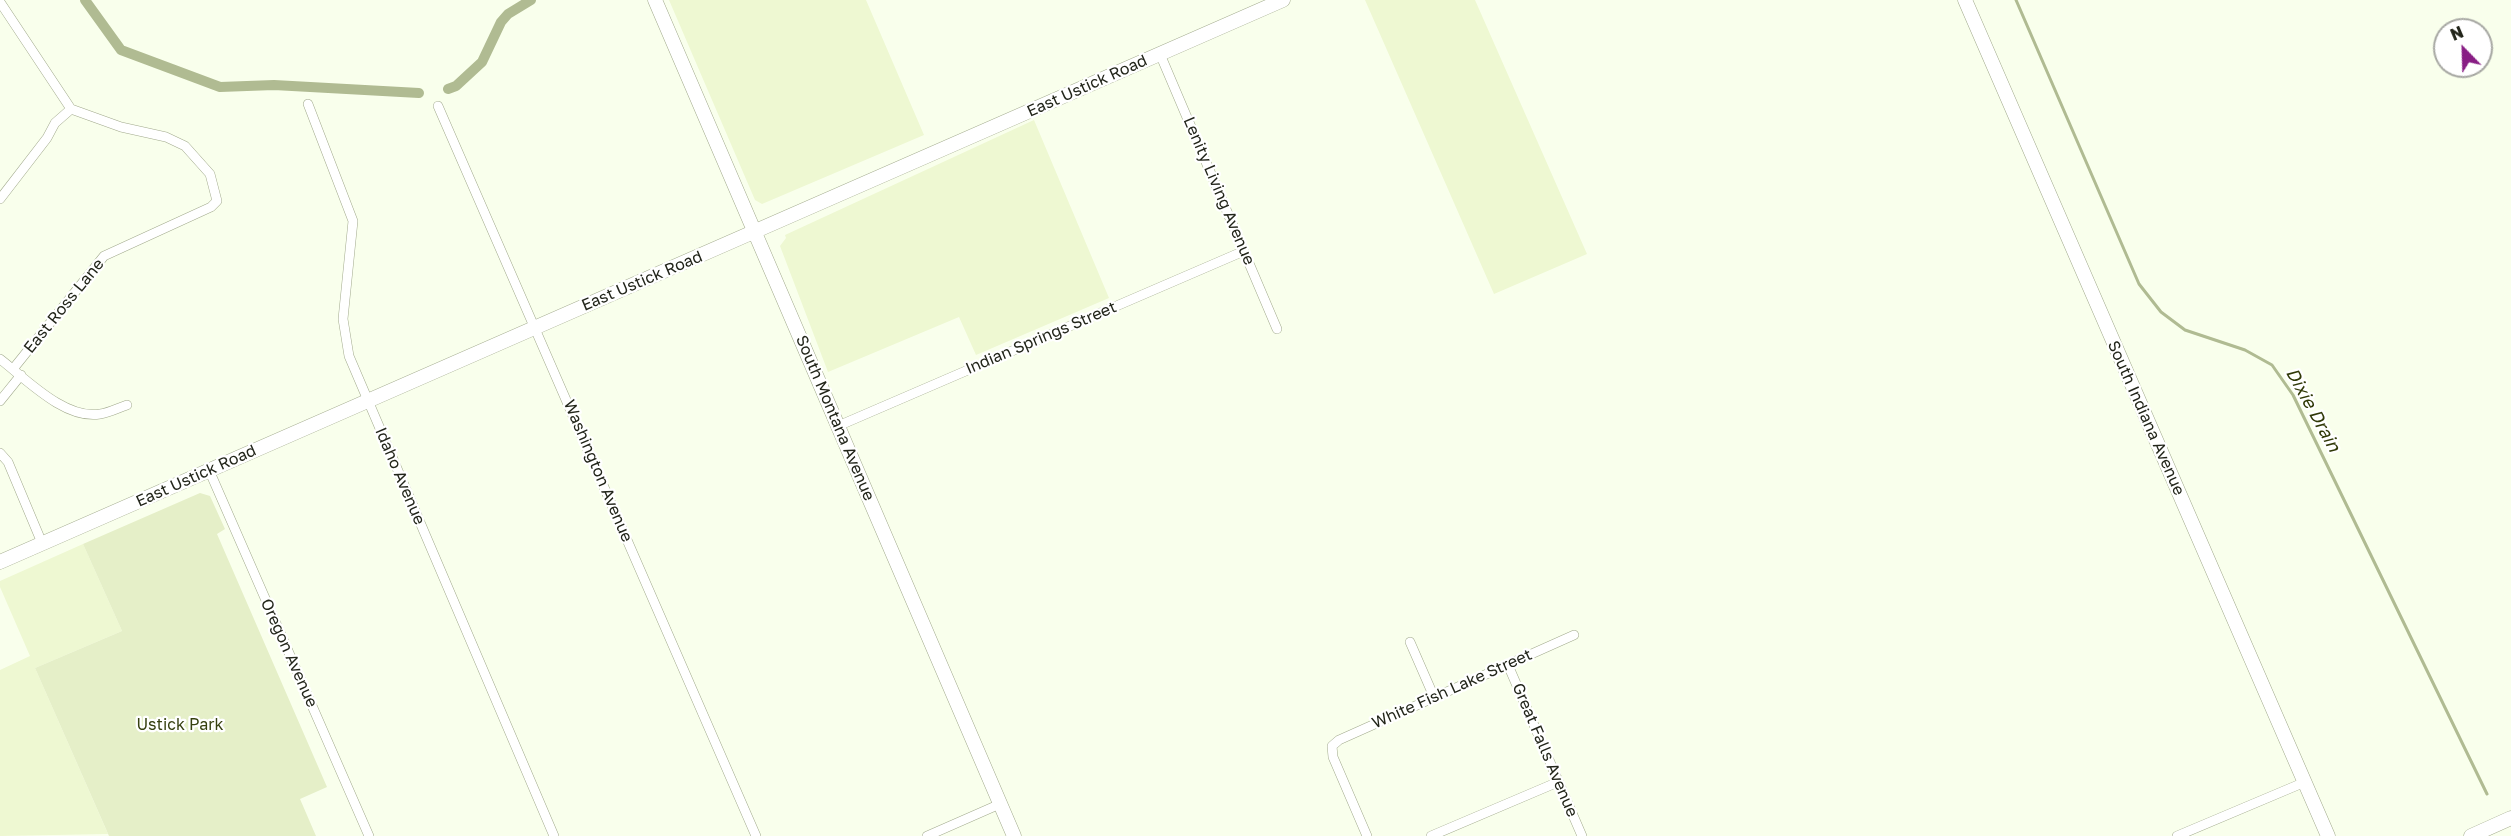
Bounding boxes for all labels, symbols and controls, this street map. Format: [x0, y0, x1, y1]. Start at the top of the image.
north arrow [2433, 18, 2493, 78]
text: N [2447, 22, 2466, 45]
street label: East Ustick Road [1024, 51, 1150, 121]
street label: Lenity Living Avenue [1179, 114, 1259, 268]
street label: East Ustick Road [579, 247, 705, 315]
street label: East Ross Lane [20, 255, 108, 357]
street label: Indian Springs Street [963, 298, 1119, 378]
street label: South Montana Avenue [791, 333, 879, 503]
street label: South Indiana Avenue [2103, 338, 2189, 498]
water label: Dixie Drain [2281, 364, 2345, 456]
street label: Washington Avenue [559, 397, 637, 545]
street label: Idaho Avenue [371, 424, 429, 528]
street label: East Ustick Road [133, 441, 259, 511]
street label: Oregon Avenue [256, 596, 322, 710]
street label: White Fish Lake Street [1369, 645, 1535, 733]
street label: Great Falls Avenue [1508, 680, 1582, 820]
park label: Ustick Park [136, 715, 224, 735]

